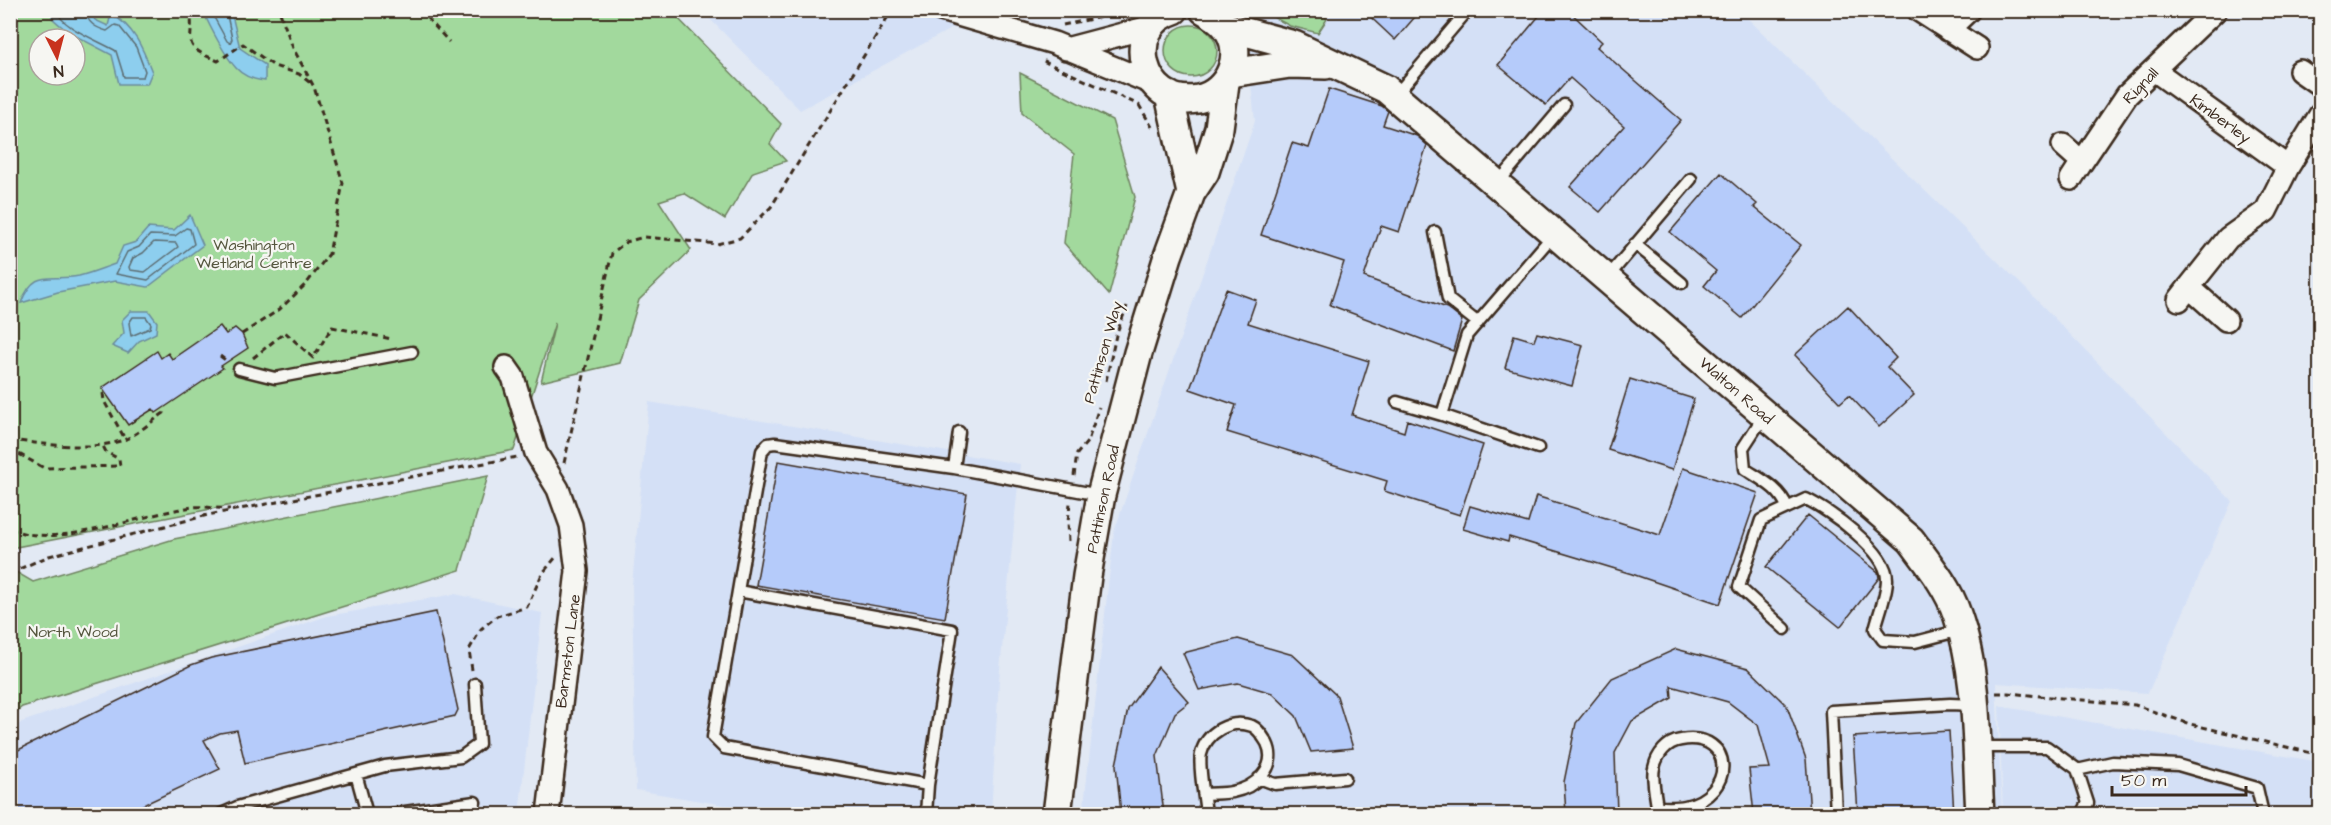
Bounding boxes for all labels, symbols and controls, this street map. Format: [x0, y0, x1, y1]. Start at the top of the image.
north arrow [27, 27, 87, 87]
text: N [52, 59, 65, 82]
street label: Rignall [2118, 62, 2164, 110]
street label: Kimberley [2185, 89, 2256, 150]
park label: Washington Wetland Centre [196, 234, 312, 274]
street label: Pattinson Way [1078, 299, 1129, 406]
street label: Walton Road [1694, 352, 1778, 429]
street label: Pattinson Road [1081, 443, 1125, 555]
street label: Barmston Lane [550, 593, 586, 709]
park label: North Wood [28, 621, 118, 643]
scale bar [2112, 759, 2246, 797]
text: 50 m [2121, 768, 2166, 793]

